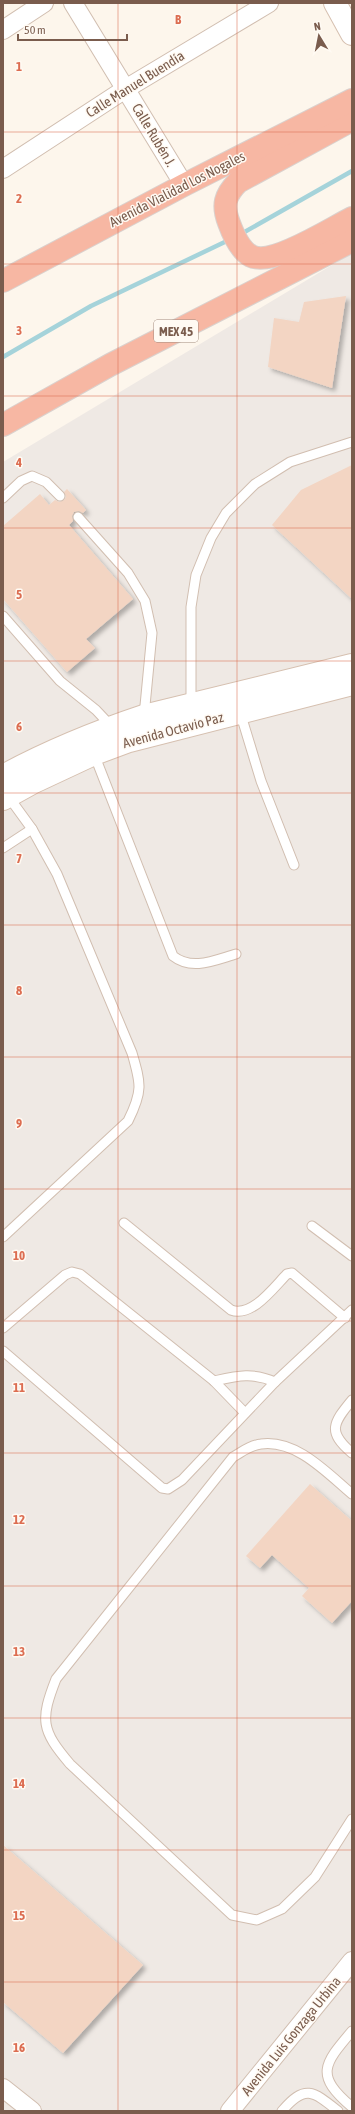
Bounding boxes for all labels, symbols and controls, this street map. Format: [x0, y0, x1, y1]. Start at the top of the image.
text: B [175, 12, 182, 27]
scale bar [18, 16, 127, 42]
north arrow [299, 16, 339, 56]
text: N [313, 20, 322, 33]
text: 50 m [24, 23, 46, 37]
street label: Calle Manuel Buendía [83, 47, 187, 121]
text: 1 [16, 59, 22, 74]
street label: Calle Rubén J. [129, 101, 179, 169]
street label: Avenida Vialidad Los Nogales [107, 148, 247, 230]
text: 2 [16, 191, 22, 206]
road number: MEX 45 [154, 320, 198, 342]
text: 3 [16, 323, 22, 338]
text: 4 [15, 455, 22, 470]
text: 5 [16, 587, 22, 602]
street label: Avenida Octavio Paz [121, 709, 225, 751]
text: 6 [16, 719, 22, 734]
text: 7 [16, 851, 22, 866]
text: 8 [16, 983, 22, 998]
text: 9 [16, 1116, 22, 1131]
text: 10 [13, 1248, 25, 1263]
text: 11 [13, 1380, 25, 1395]
text: 12 [13, 1512, 25, 1527]
text: 13 [13, 1644, 25, 1659]
text: 14 [13, 1776, 25, 1791]
text: 15 [13, 1908, 25, 1923]
street label: Avenida Luis Gonzaga Urbina [238, 1973, 344, 2099]
text: 16 [13, 2040, 25, 2055]

